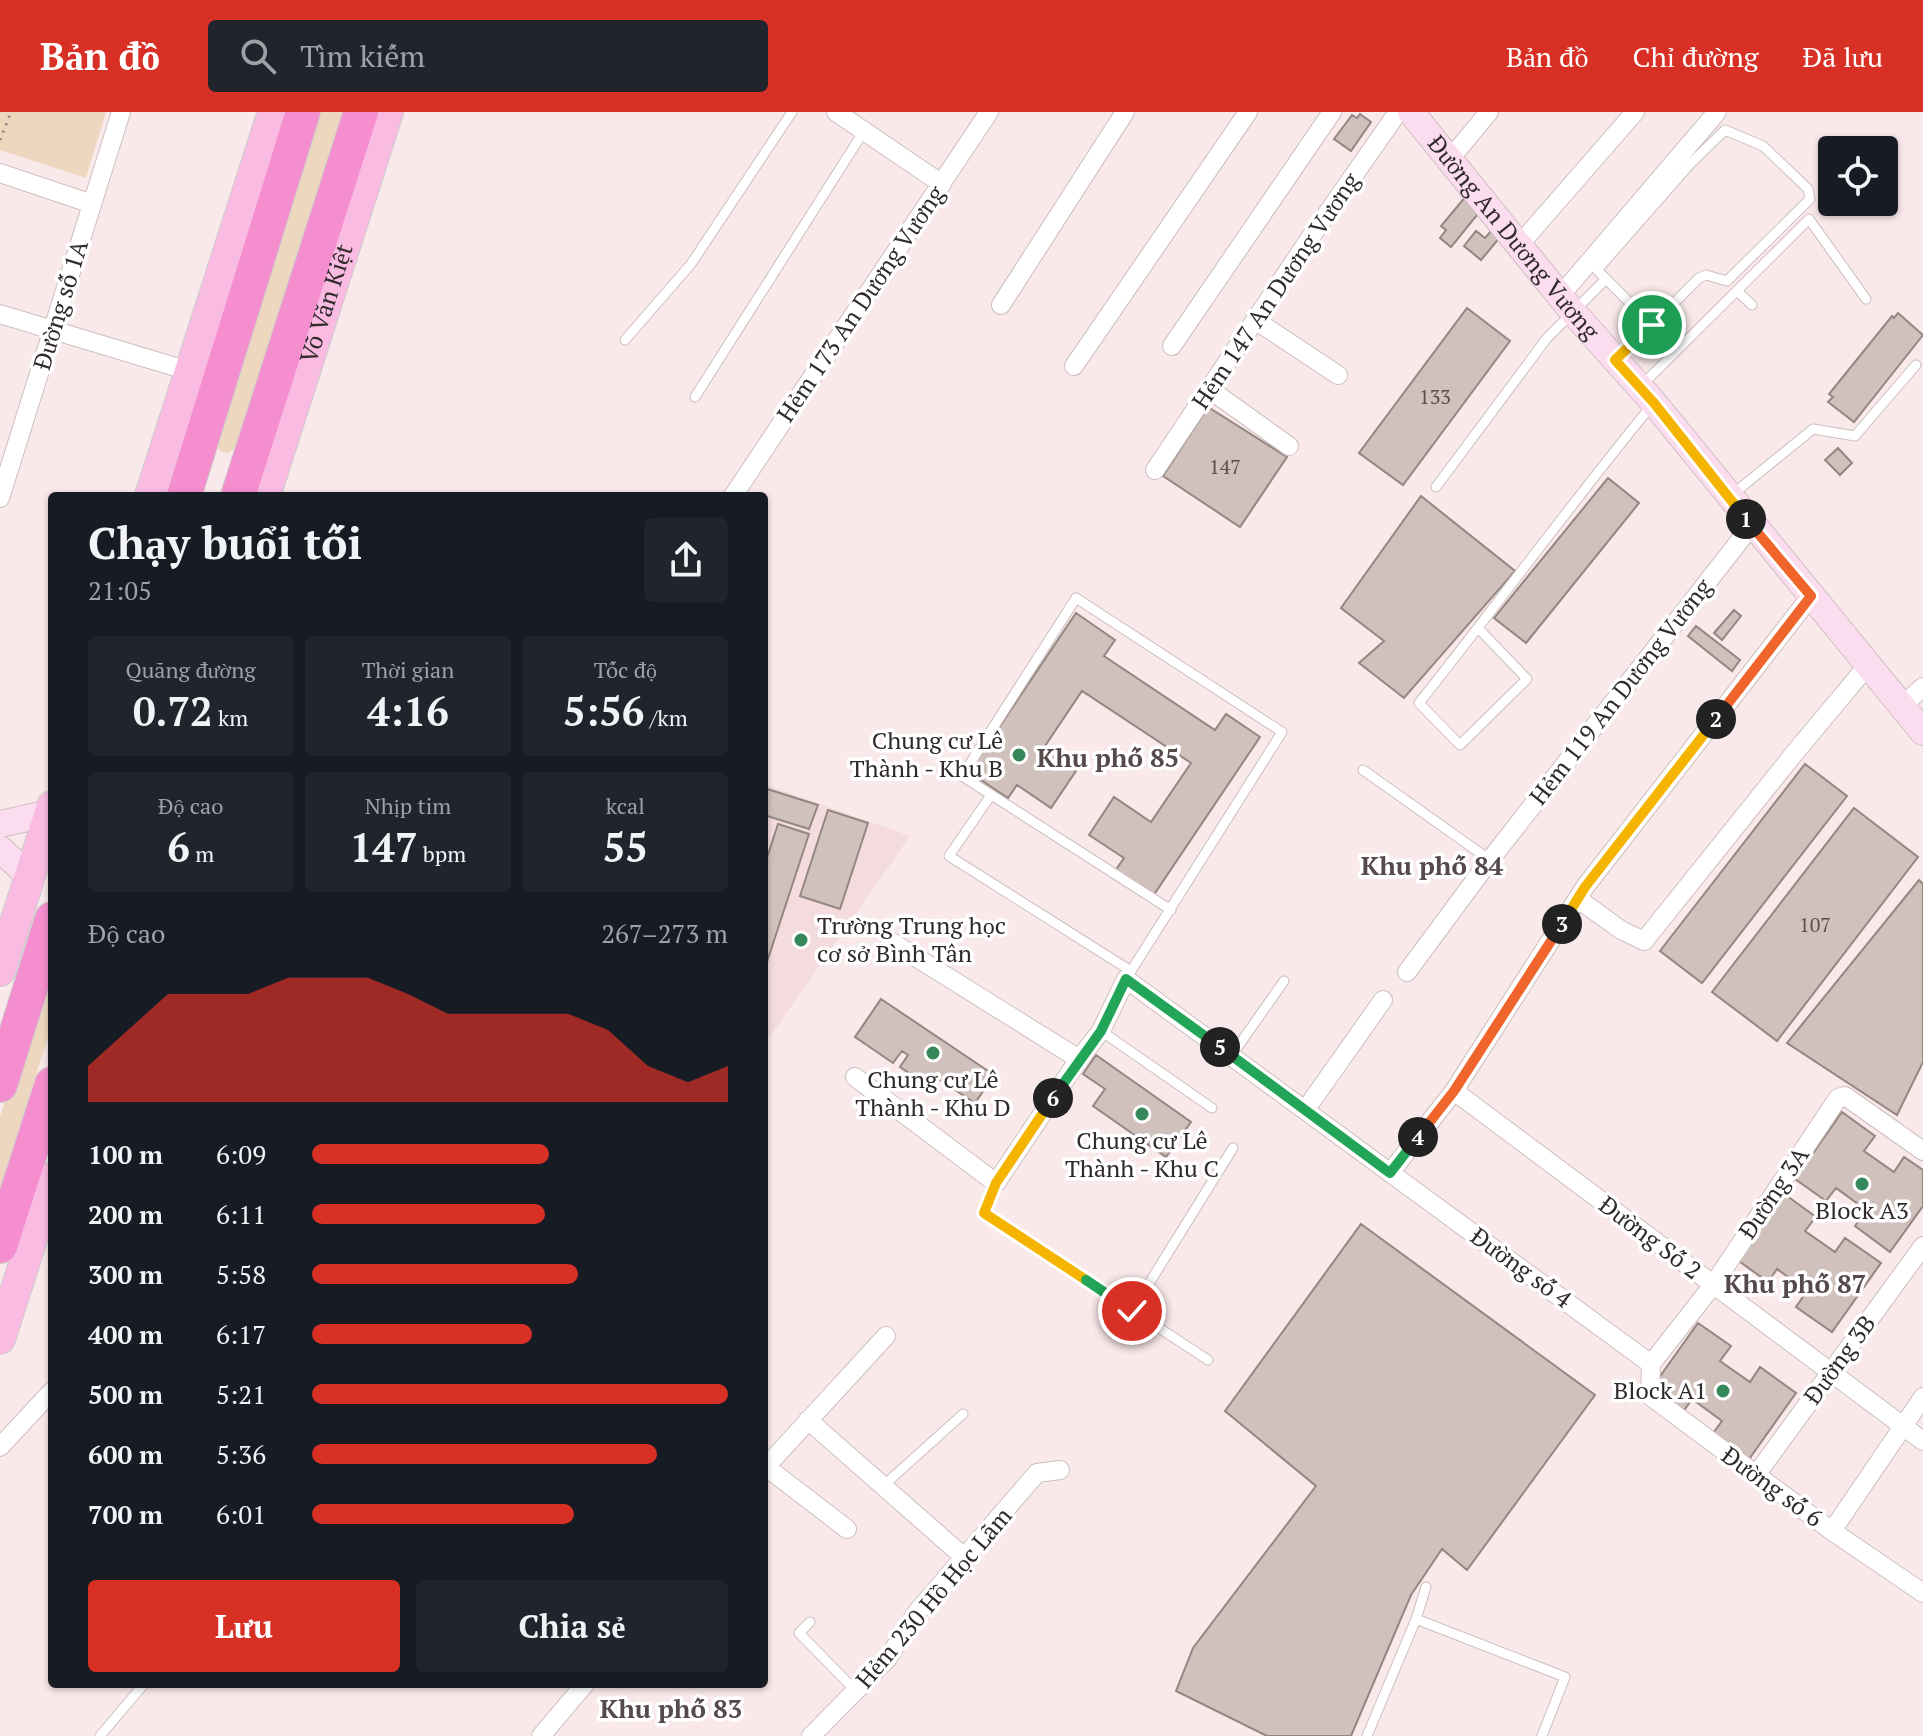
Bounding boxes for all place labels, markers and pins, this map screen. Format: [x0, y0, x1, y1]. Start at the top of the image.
pin [1618, 291, 1686, 359]
pin: 1 [1726, 499, 1766, 539]
pin: 2 [1696, 699, 1736, 739]
place label: Chung cư Lê Thành - Khu B [850, 724, 1003, 784]
marker: Chung cư Lê Thành - Khu B [1010, 746, 1028, 764]
pin: 3 [1542, 904, 1582, 944]
place label: Trường Trung học cơ sở Bình Tân [817, 909, 1006, 969]
marker: Trường Trung học cơ sở Bình Tân [792, 931, 810, 949]
pin: 5 [1200, 1027, 1240, 1067]
marker: Chung cư Lê Thành - Khu D [924, 1044, 942, 1062]
place label: Chung cư Lê Thành - Khu D [855, 1063, 1011, 1123]
pin: 6 [1033, 1078, 1073, 1118]
marker: Chung cư Lê Thành - Khu C [1133, 1105, 1151, 1123]
pin: 4 [1398, 1117, 1438, 1157]
place label: Chung cư Lê Thành - Khu C [1065, 1124, 1219, 1184]
marker: Block A3 [1853, 1175, 1871, 1193]
place label: Block A3 [1815, 1194, 1909, 1226]
pin [1098, 1277, 1166, 1345]
place label: Block A1 [1614, 1374, 1707, 1406]
marker: Block A1 [1714, 1382, 1732, 1400]

